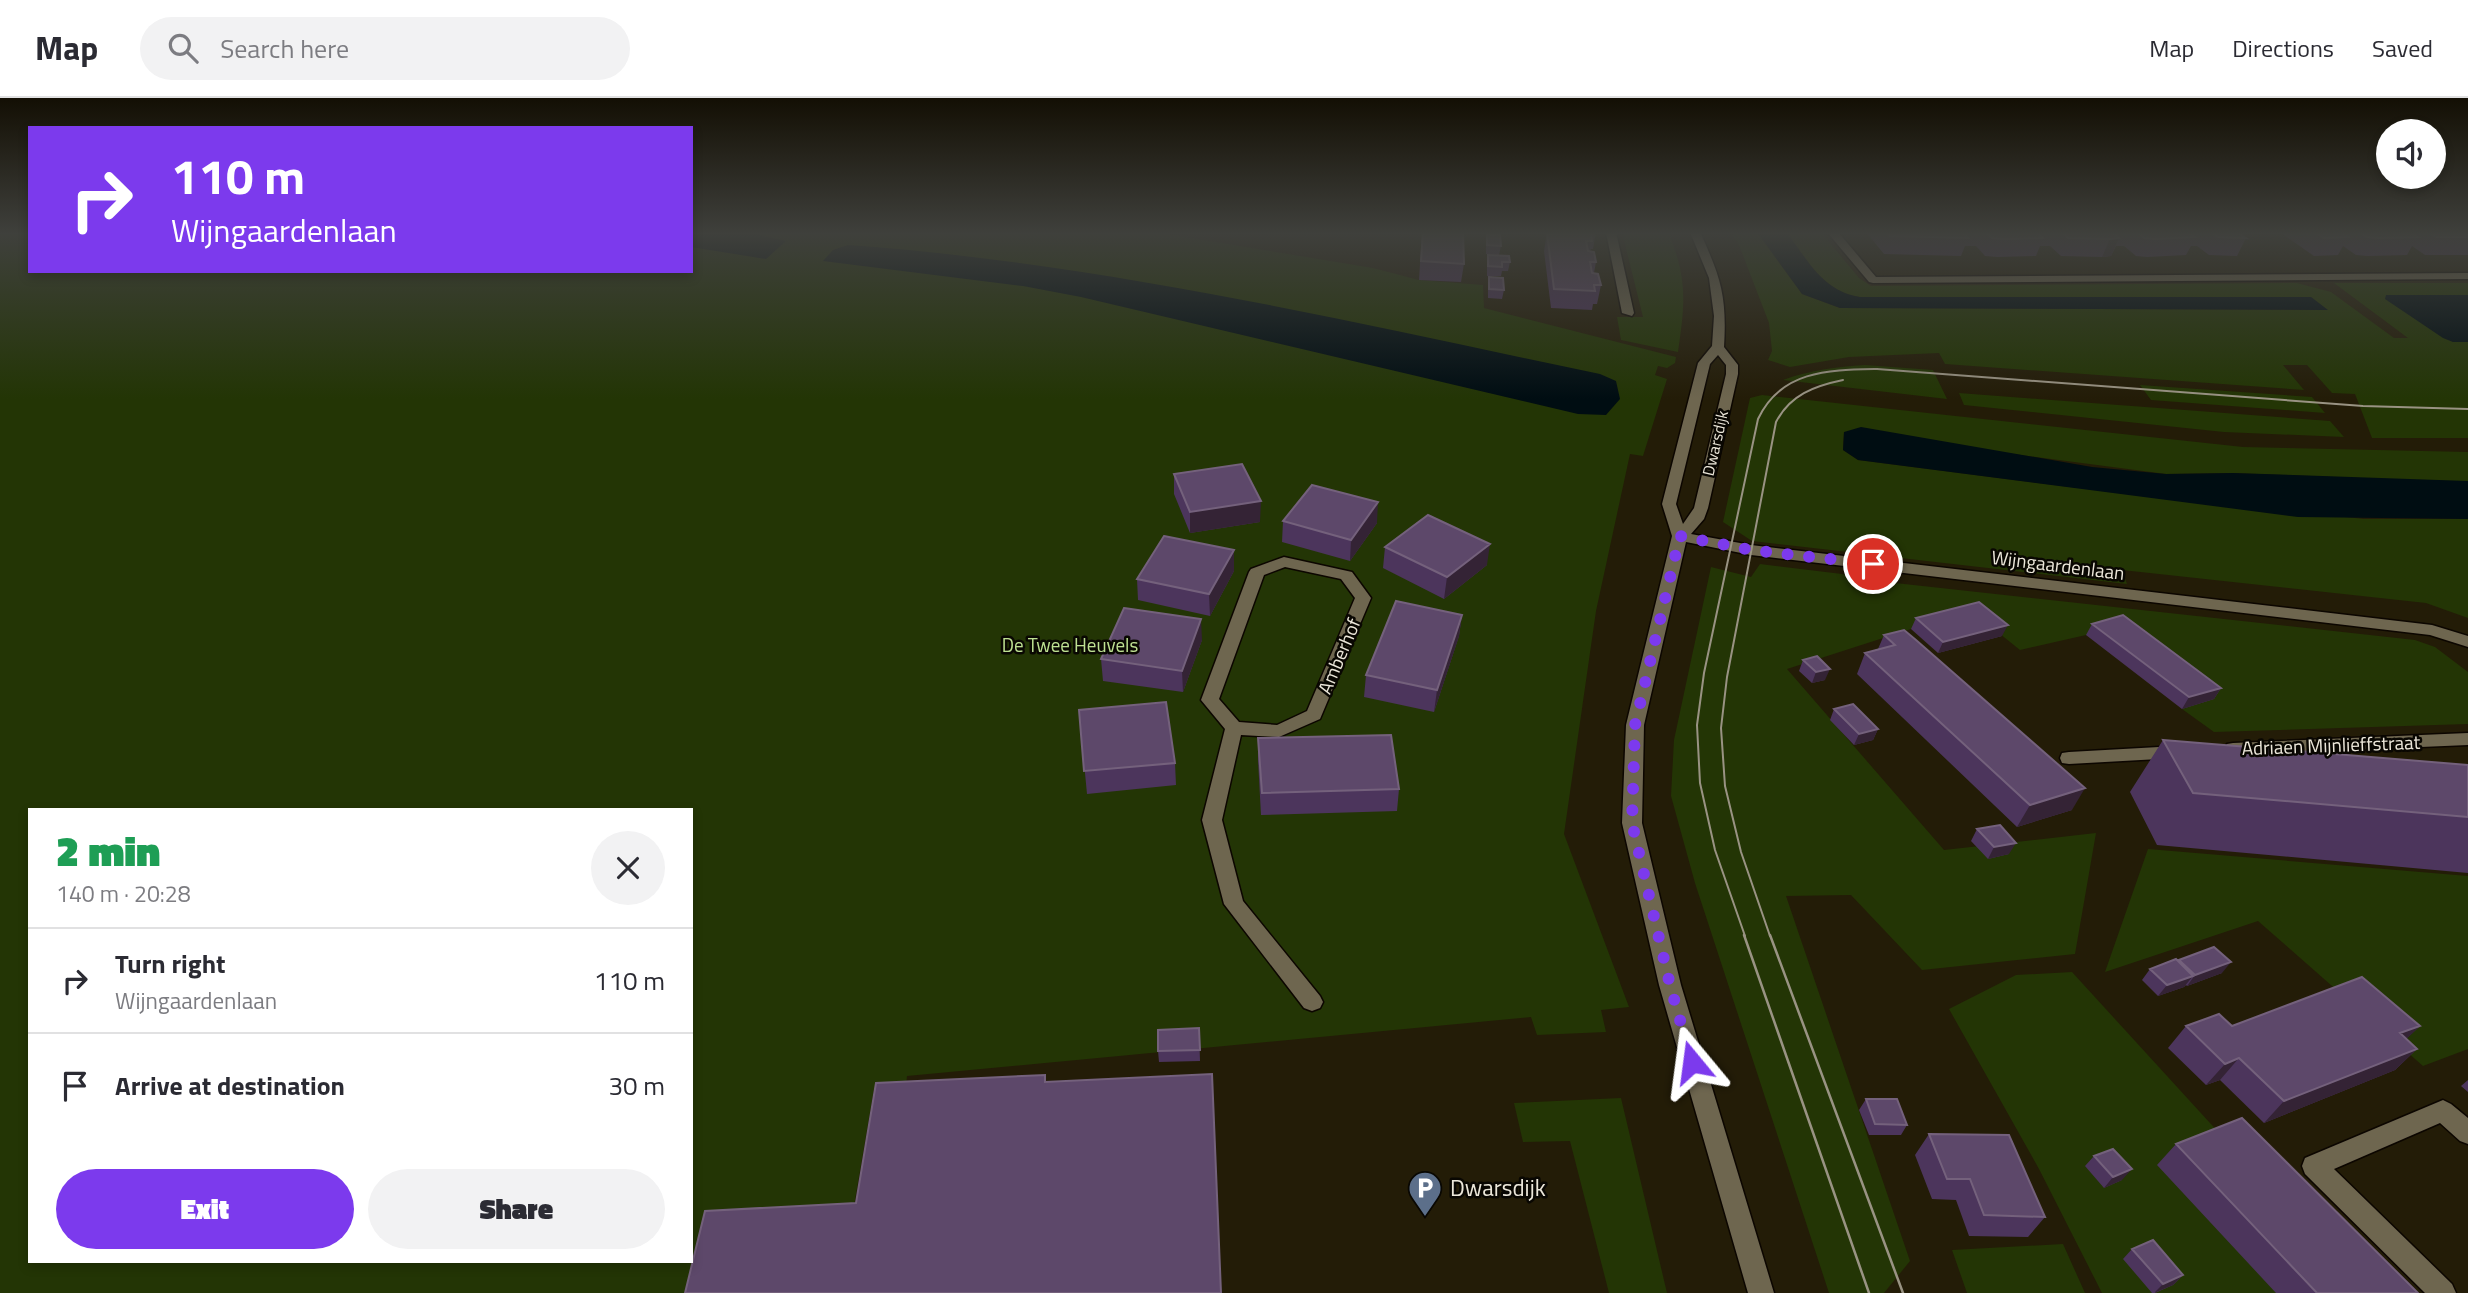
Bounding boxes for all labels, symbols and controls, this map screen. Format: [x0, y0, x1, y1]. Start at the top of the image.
search box [140, 17, 630, 80]
text: Map [35, 23, 98, 73]
icon: search [164, 29, 202, 67]
text: Search here [220, 29, 349, 68]
text: Map [2149, 30, 2194, 66]
text: Directions [2232, 30, 2334, 66]
text: Saved [2372, 30, 2433, 66]
map controls [2376, 119, 2446, 189]
button: sound [2376, 119, 2446, 189]
text: 110 m [171, 138, 305, 213]
icon: right [56, 154, 147, 245]
text: Wijngaardenlaan [171, 206, 397, 254]
street label: Dwarsdijk [1696, 408, 1734, 478]
pin [1843, 534, 1903, 594]
street label: Wijngaardenlaan [1990, 542, 2126, 587]
icon: arrive [1854, 545, 1892, 583]
street label: Amberhof [1310, 613, 1368, 698]
park label: De Twee Heuvels [1002, 630, 1138, 659]
street label: Adriaen Mijnlieffstraat [2241, 727, 2421, 762]
text: 2 min [56, 818, 160, 882]
button: close [591, 831, 665, 905]
text: 140 m · 20:28 [56, 876, 191, 911]
text: Turn right [115, 944, 226, 983]
text: 110 m [594, 961, 665, 1000]
icon: right [56, 962, 94, 1000]
text: Wijngaardenlaan [115, 983, 277, 1018]
position arrow [1655, 1025, 1729, 1099]
text: Arrive at destination [115, 1066, 345, 1105]
text: 30 m [608, 1066, 665, 1105]
icon: arrive [56, 1067, 94, 1105]
button: Exit [56, 1169, 354, 1249]
button: Share [368, 1169, 665, 1249]
parking icon: Dwarsdijk [1406, 1169, 1444, 1218]
place label: Dwarsdijk [1450, 1170, 1546, 1205]

